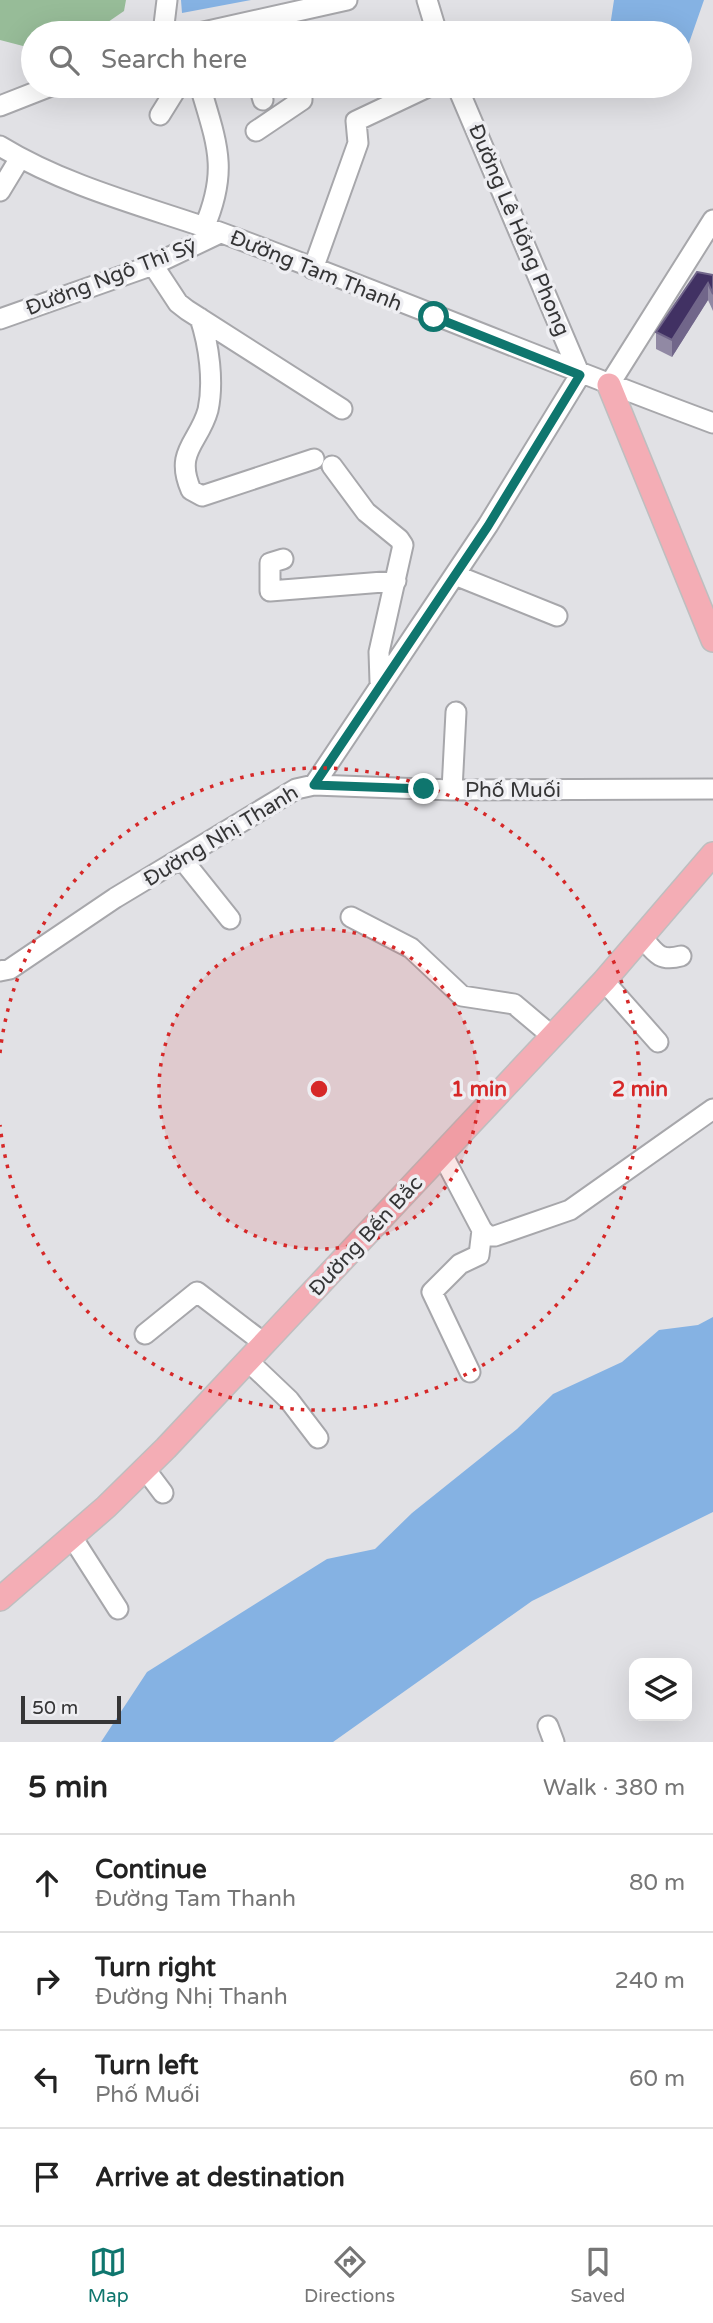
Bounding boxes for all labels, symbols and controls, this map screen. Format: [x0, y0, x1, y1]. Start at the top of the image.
search box [21, 21, 692, 98]
icon: search [45, 41, 83, 79]
text: Search here [101, 44, 247, 75]
street label: Đường Lê Hồng Phong [463, 120, 575, 340]
street label: Đường Tam Thanh [226, 225, 406, 317]
street label: Đường Ngô Thì Sỹ [22, 233, 200, 321]
route start [418, 301, 449, 332]
route end [408, 773, 439, 804]
street label: Phố Muối [465, 778, 561, 803]
street label: Đường Nhị Thanh [139, 780, 303, 892]
centre of rings [307, 1077, 331, 1101]
text: 1 min [451, 1077, 507, 1102]
text: 2 min [612, 1077, 668, 1102]
street label: Đường Bến Bắc [304, 1171, 428, 1301]
map controls [629, 1658, 692, 1721]
button: layers [629, 1658, 692, 1721]
scale bar [21, 1693, 121, 1725]
text: 50 m [32, 1697, 78, 1719]
text: 5 min [28, 1769, 108, 1806]
text: Walk · 380 m [543, 1774, 685, 1802]
text: Continue [95, 1854, 207, 1885]
icon: ahead [28, 1864, 66, 1902]
text: 80 m [629, 1869, 685, 1897]
text: Đường Tam Thanh [95, 1885, 296, 1913]
text: Turn right [95, 1952, 216, 1983]
icon: right [28, 1962, 66, 2000]
text: 240 m [615, 1967, 685, 1995]
text: Đường Nhị Thanh [95, 1983, 288, 2011]
text: Turn left [95, 2050, 198, 2081]
icon: left [28, 2060, 66, 2098]
text: 60 m [629, 2065, 685, 2093]
text: Phố Muối [95, 2081, 200, 2109]
icon: arrive [28, 2158, 66, 2196]
text: Arrive at destination [95, 2162, 345, 2193]
tab: Map [88, 2243, 129, 2307]
tab: Directions [304, 2243, 395, 2307]
tab: Saved [570, 2243, 625, 2307]

